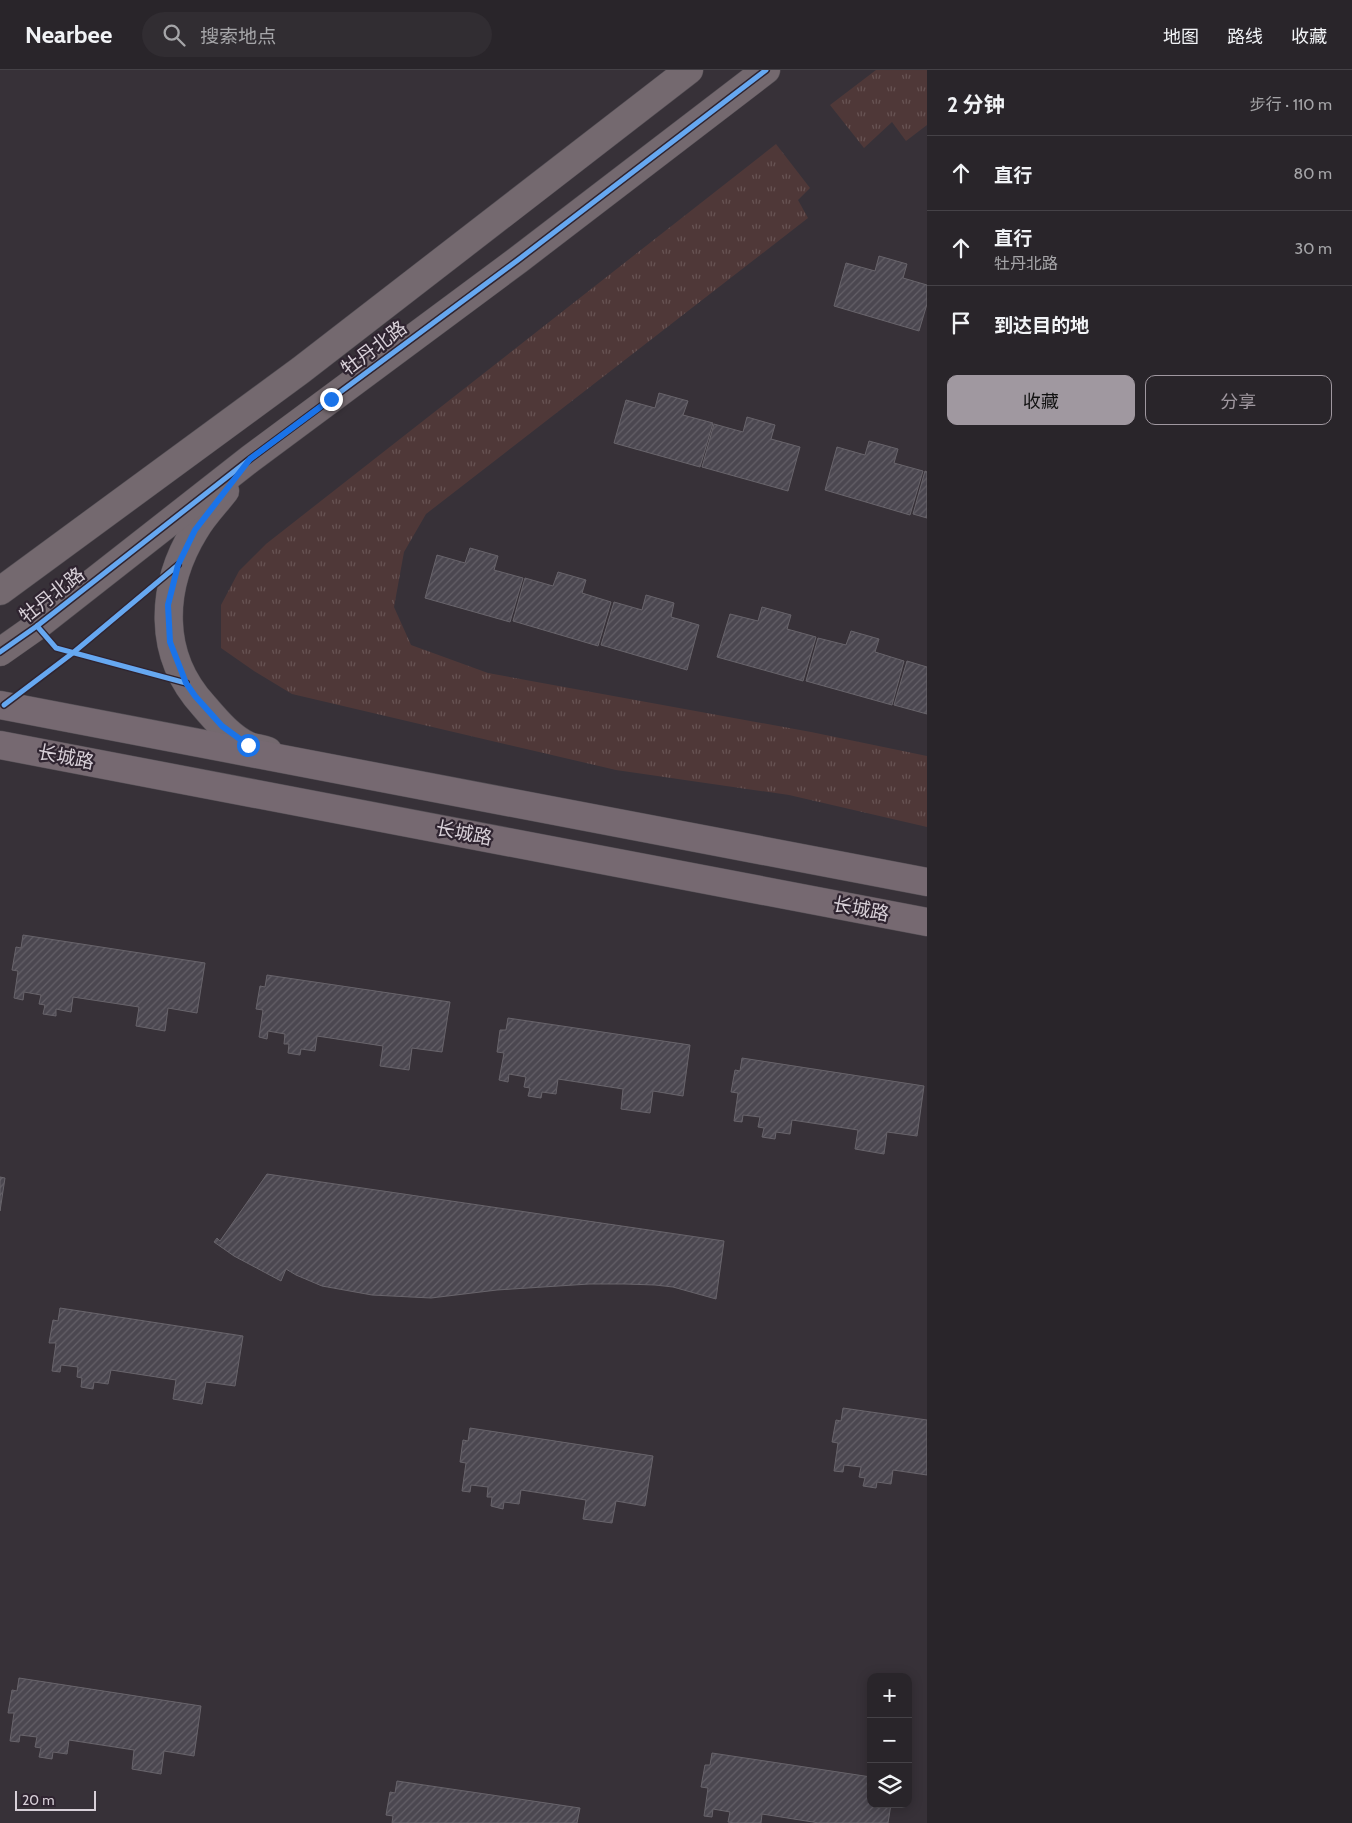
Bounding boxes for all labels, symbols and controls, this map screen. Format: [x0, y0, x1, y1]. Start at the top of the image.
search box [142, 12, 492, 57]
text: Nearbee [25, 20, 112, 49]
icon: search [160, 21, 188, 49]
text: 搜索地点 [200, 25, 276, 48]
text: 地图 [1163, 26, 1199, 48]
text: 路线 [1227, 26, 1263, 48]
text: 收藏 [1291, 26, 1327, 48]
text: 2 分钟 [947, 92, 1005, 117]
text: 步行 · 110 m [1250, 95, 1332, 114]
icon: ahead [947, 159, 975, 187]
text: 直行 [994, 164, 1032, 187]
text: 80 m [1294, 164, 1332, 183]
text: 直行 [994, 227, 1032, 250]
icon: ahead [947, 234, 975, 262]
text: 30 m [1295, 239, 1332, 258]
text: 牡丹北路 [994, 254, 1058, 273]
icon: arrive [947, 309, 975, 337]
text: 到达目的地 [994, 314, 1089, 337]
street label: 牡丹北路 [337, 316, 411, 380]
button: 收藏 [947, 375, 1135, 425]
button: 分享 [1145, 375, 1332, 425]
route end [320, 388, 343, 411]
street label: 牡丹北路 [15, 563, 89, 627]
route start [237, 734, 260, 757]
street label: 长城路 [36, 740, 96, 774]
street label: 长城路 [434, 816, 494, 850]
street label: 长城路 [831, 892, 891, 926]
map controls [867, 1673, 912, 1808]
button: + [867, 1673, 912, 1718]
button: − [867, 1718, 912, 1763]
button: layers [867, 1763, 912, 1808]
scale bar [15, 1788, 96, 1811]
text: 20 m [22, 1791, 55, 1809]

